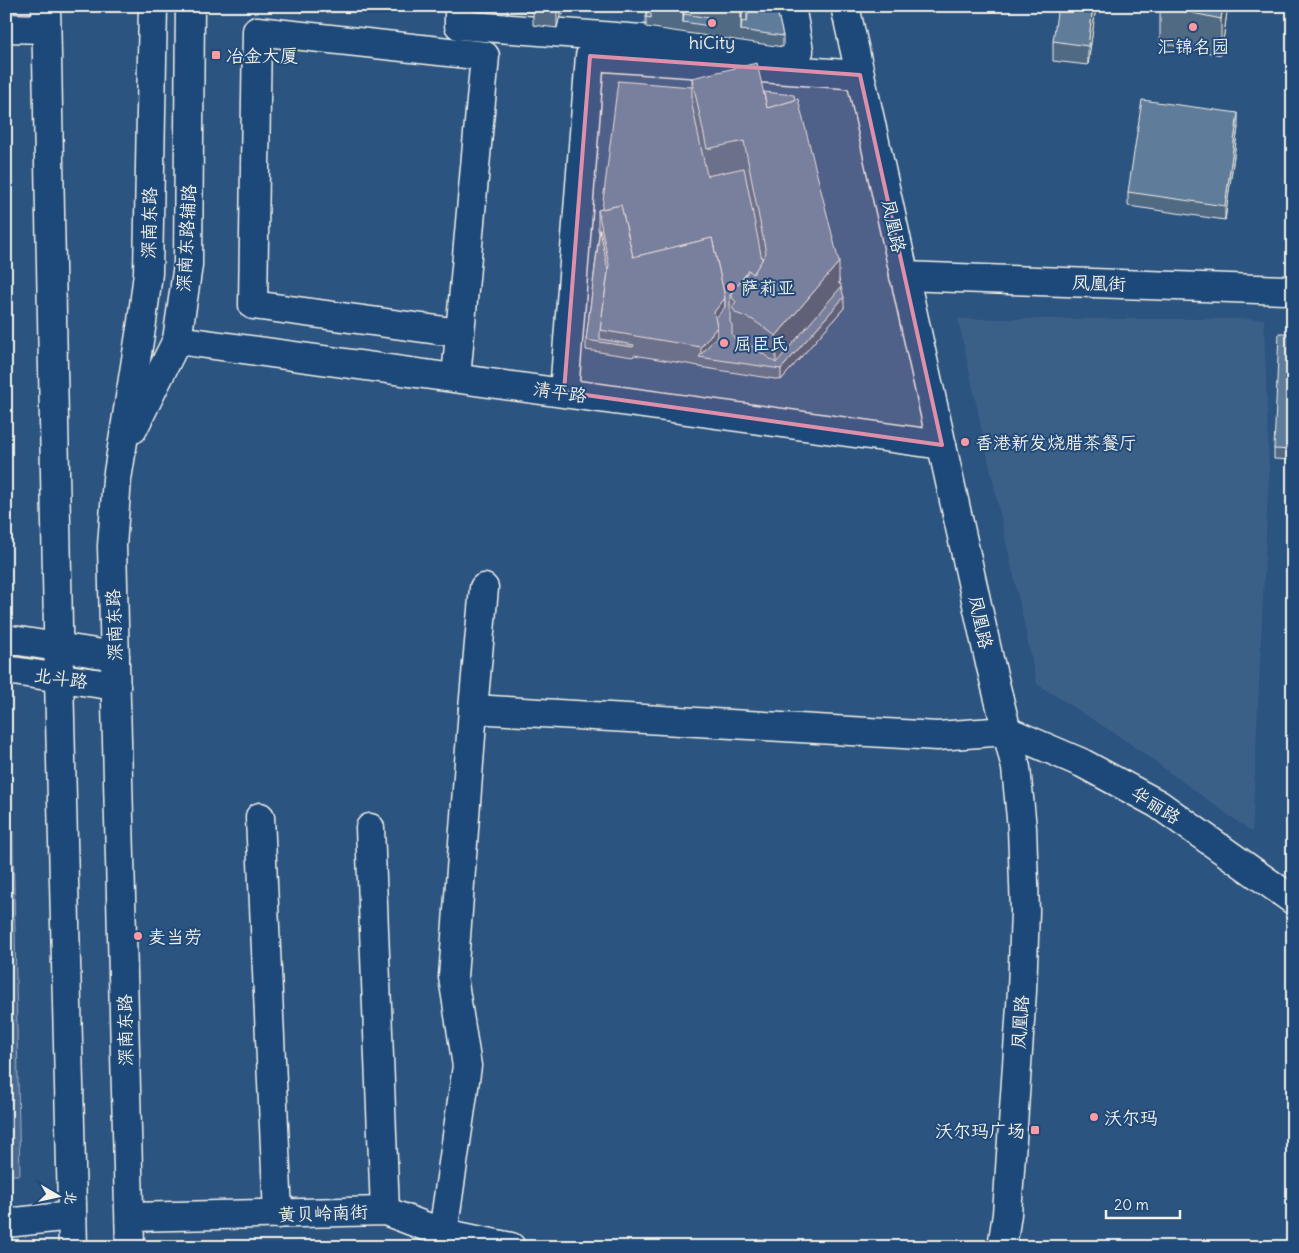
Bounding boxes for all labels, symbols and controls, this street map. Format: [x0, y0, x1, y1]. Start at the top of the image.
marker: hiCity [706, 17, 718, 29]
marker: 汇锦名园 [1187, 21, 1199, 33]
place label: hiCity [689, 31, 735, 54]
place label: 汇锦名园 [1157, 35, 1229, 58]
place label: 冶金大厦 [226, 44, 298, 67]
marker: 冶金大厦 [210, 49, 222, 61]
street label: 深南东路辅路 [172, 183, 200, 293]
street label: 深南东路 [137, 187, 161, 259]
street label: 凤凰路 [877, 197, 911, 255]
street label: 凤凰街 [1072, 271, 1126, 295]
place label: 萨莉亚 [741, 276, 795, 299]
marker: 萨莉亚 [725, 281, 737, 293]
place label: 屈臣氏 [734, 332, 788, 355]
marker: 屈臣氏 [718, 337, 730, 349]
street label: 清平路 [532, 377, 588, 407]
place label: 香港新发烧腊茶餐厅 [975, 431, 1137, 454]
marker: 香港新发烧腊茶餐厅 [959, 436, 971, 448]
street label: 深南东路 [101, 589, 127, 661]
street label: 凤凰路 [964, 593, 998, 651]
street label: 北斗路 [33, 663, 89, 693]
street label: 华丽路 [1127, 781, 1185, 829]
place label: 麦当劳 [148, 925, 202, 948]
marker: 麦当劳 [132, 930, 144, 942]
street label: 深南东路 [113, 994, 137, 1066]
street label: 凤凰路 [1007, 994, 1033, 1050]
place label: 沃尔玛 [1104, 1106, 1158, 1129]
marker: 沃尔玛 [1088, 1111, 1100, 1123]
place label: 沃尔玛广场 [935, 1119, 1025, 1142]
marker: 沃尔玛广场 [1029, 1124, 1041, 1136]
north arrow [32, 1170, 82, 1220]
scale bar [1106, 1188, 1180, 1220]
text: 北 [61, 1190, 81, 1206]
text: 20 m [1114, 1195, 1149, 1214]
street label: 黄贝岭南街 [278, 1200, 368, 1226]

